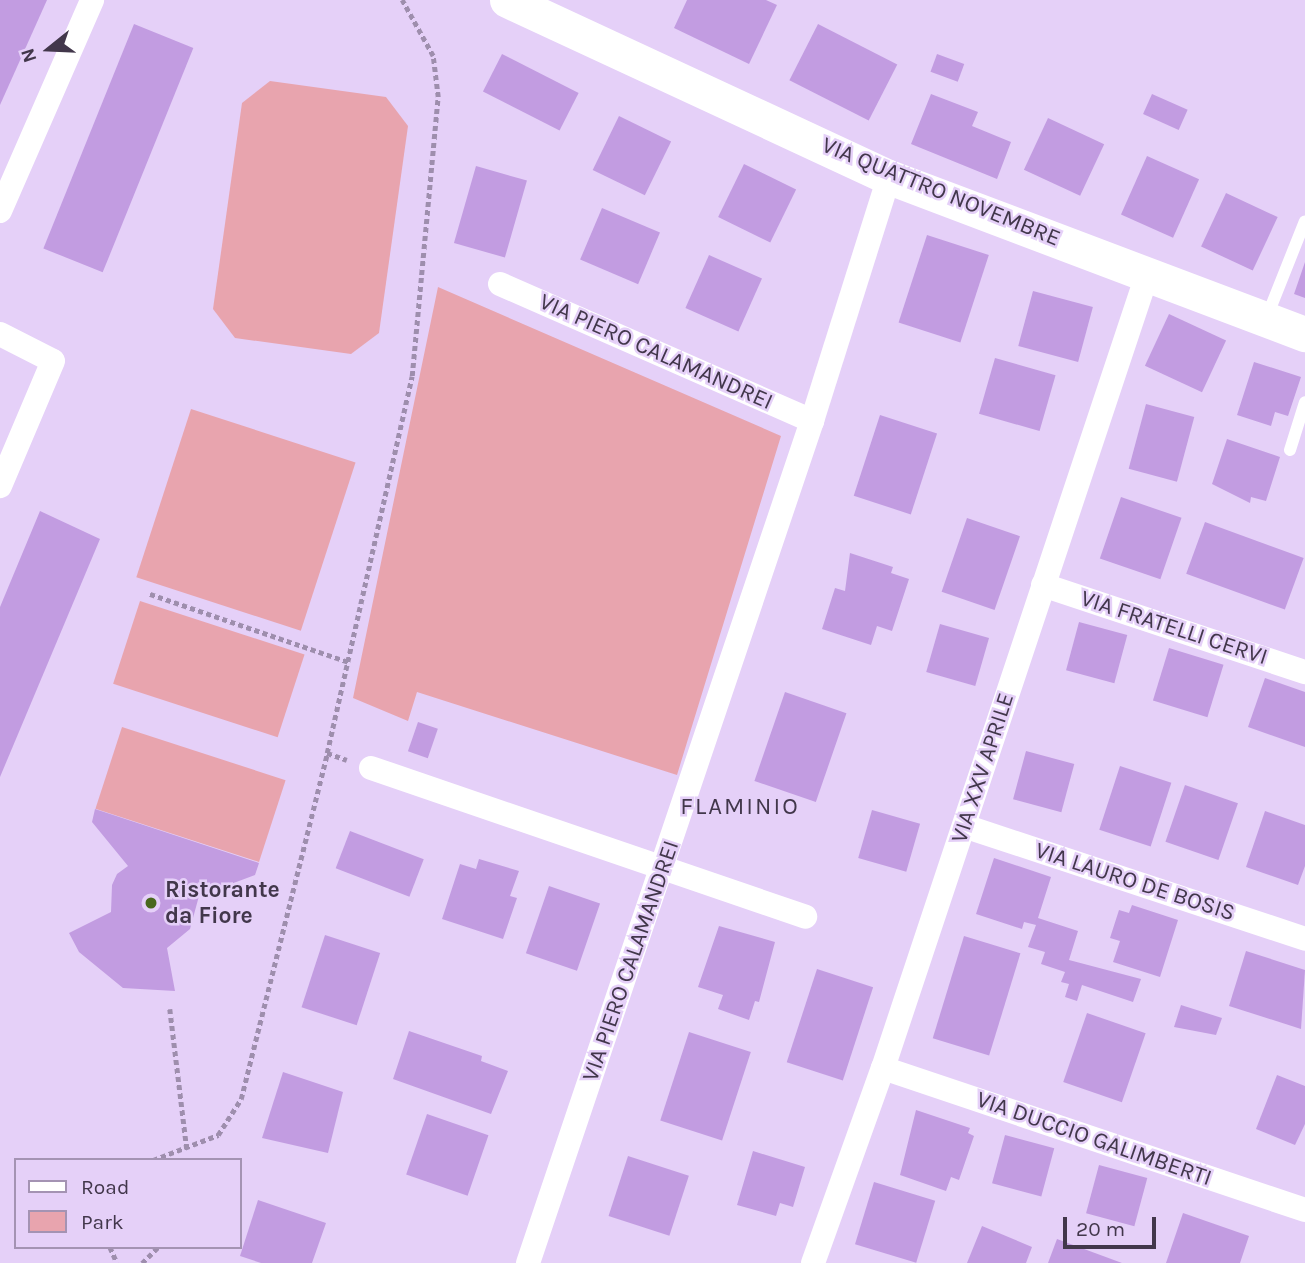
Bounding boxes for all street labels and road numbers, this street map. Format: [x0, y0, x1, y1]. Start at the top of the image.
street label: VIA QUATTRO NOVEMBRE [818, 131, 1064, 253]
street label: VIA PIERO CALAMANDREI [535, 288, 777, 416]
street label: VIA FRATELLI CERVI [1077, 585, 1271, 671]
street label: VIA XXV APRILE [946, 689, 1020, 847]
street label: VIA PIERO CALAMANDREI [577, 837, 685, 1085]
street label: VIA LAURO DE BOSIS [1032, 837, 1238, 927]
street label: VIA DUCCIO GALIMBERTI [973, 1086, 1215, 1192]

